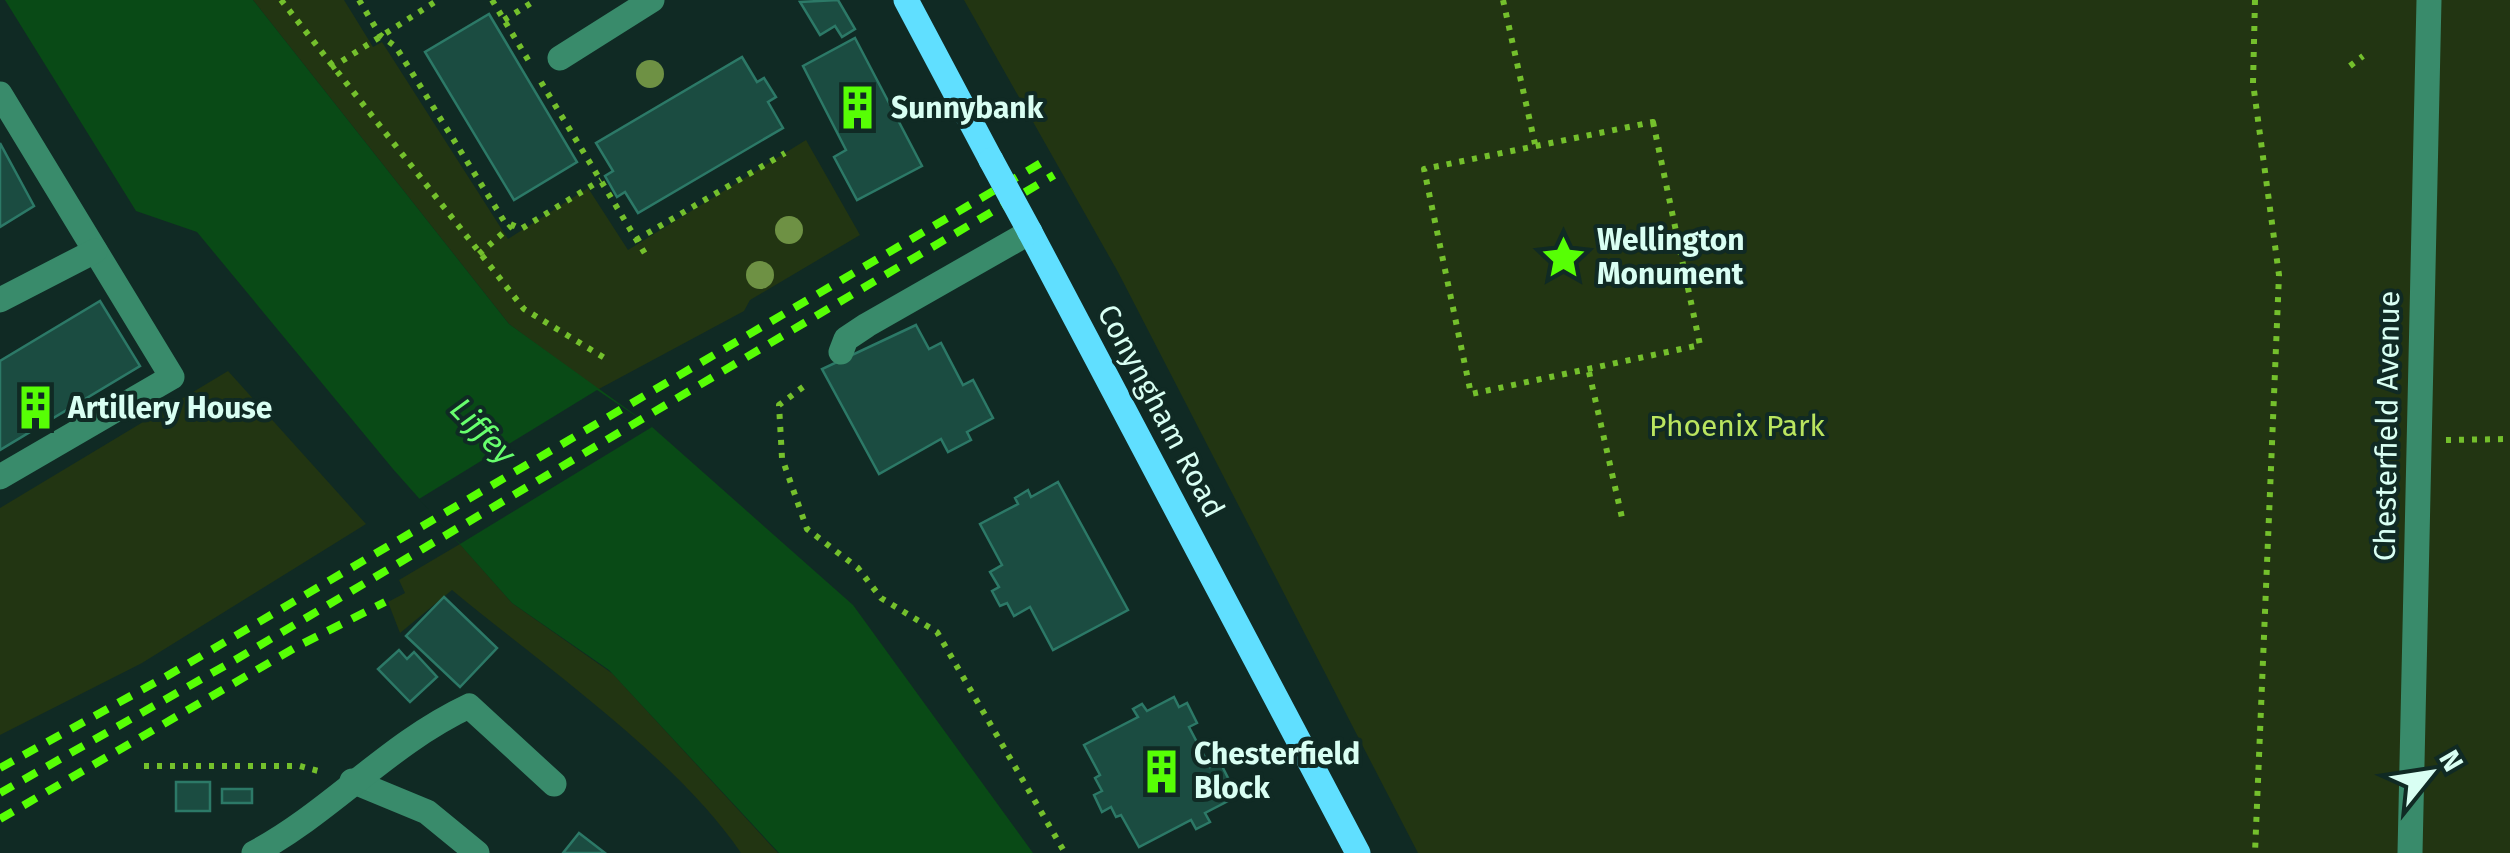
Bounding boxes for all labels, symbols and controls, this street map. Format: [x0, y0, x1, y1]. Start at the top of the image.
building icon: Sunnybank [834, 84, 882, 132]
place label: Sunnybank [891, 90, 1044, 126]
place label: Wellington Monument [1597, 222, 1745, 292]
place icon: Wellington Monument [1540, 233, 1588, 281]
street label: Chesterfield Avenue [2367, 290, 2407, 562]
street label: Conyngham Road [1090, 298, 1232, 524]
building icon: Artillery House [11, 384, 59, 432]
place label: Artillery House [67, 390, 272, 426]
water label: Liffey [442, 390, 525, 473]
park label: Phoenix Park [1649, 408, 1826, 444]
north arrow [2380, 723, 2480, 823]
place label: Chesterfield Block [1194, 736, 1360, 806]
text: N [2432, 744, 2470, 777]
building icon: Chesterfield Block [1137, 747, 1185, 795]

